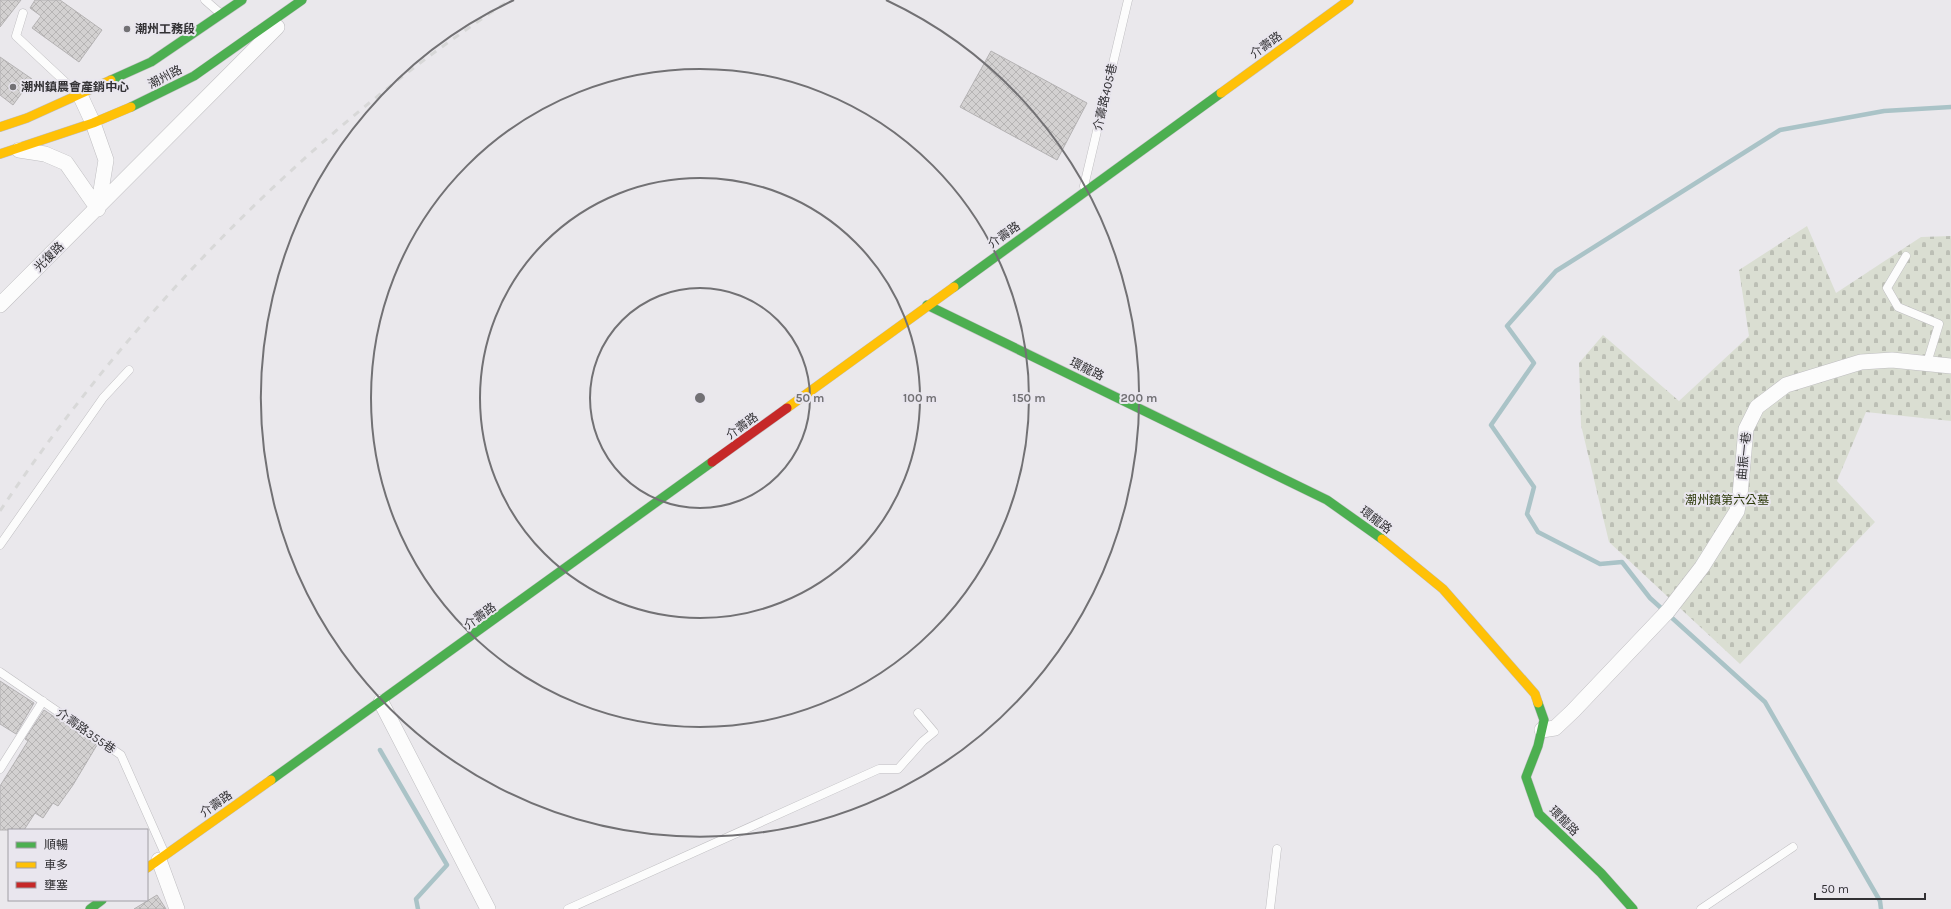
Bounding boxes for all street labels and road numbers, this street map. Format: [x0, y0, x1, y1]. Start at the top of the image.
street label: 介壽路 [1247, 29, 1285, 61]
street label: 介壽路405巷 [1090, 62, 1120, 132]
street label: 潮州路 [146, 63, 184, 91]
street label: 介壽路 [985, 219, 1023, 251]
street label: 光復路 [31, 239, 67, 275]
street label: 環龍路 [1068, 355, 1106, 383]
street label: 介壽路 [723, 410, 761, 442]
street label: 曲振一巷 [1735, 431, 1753, 481]
street label: 環龍路 [1357, 504, 1395, 536]
street label: 介壽路 [461, 600, 499, 632]
street label: 介壽路355巷 [54, 706, 118, 756]
street label: 介壽路 [197, 788, 235, 820]
street label: 環龍路 [1546, 803, 1582, 839]

